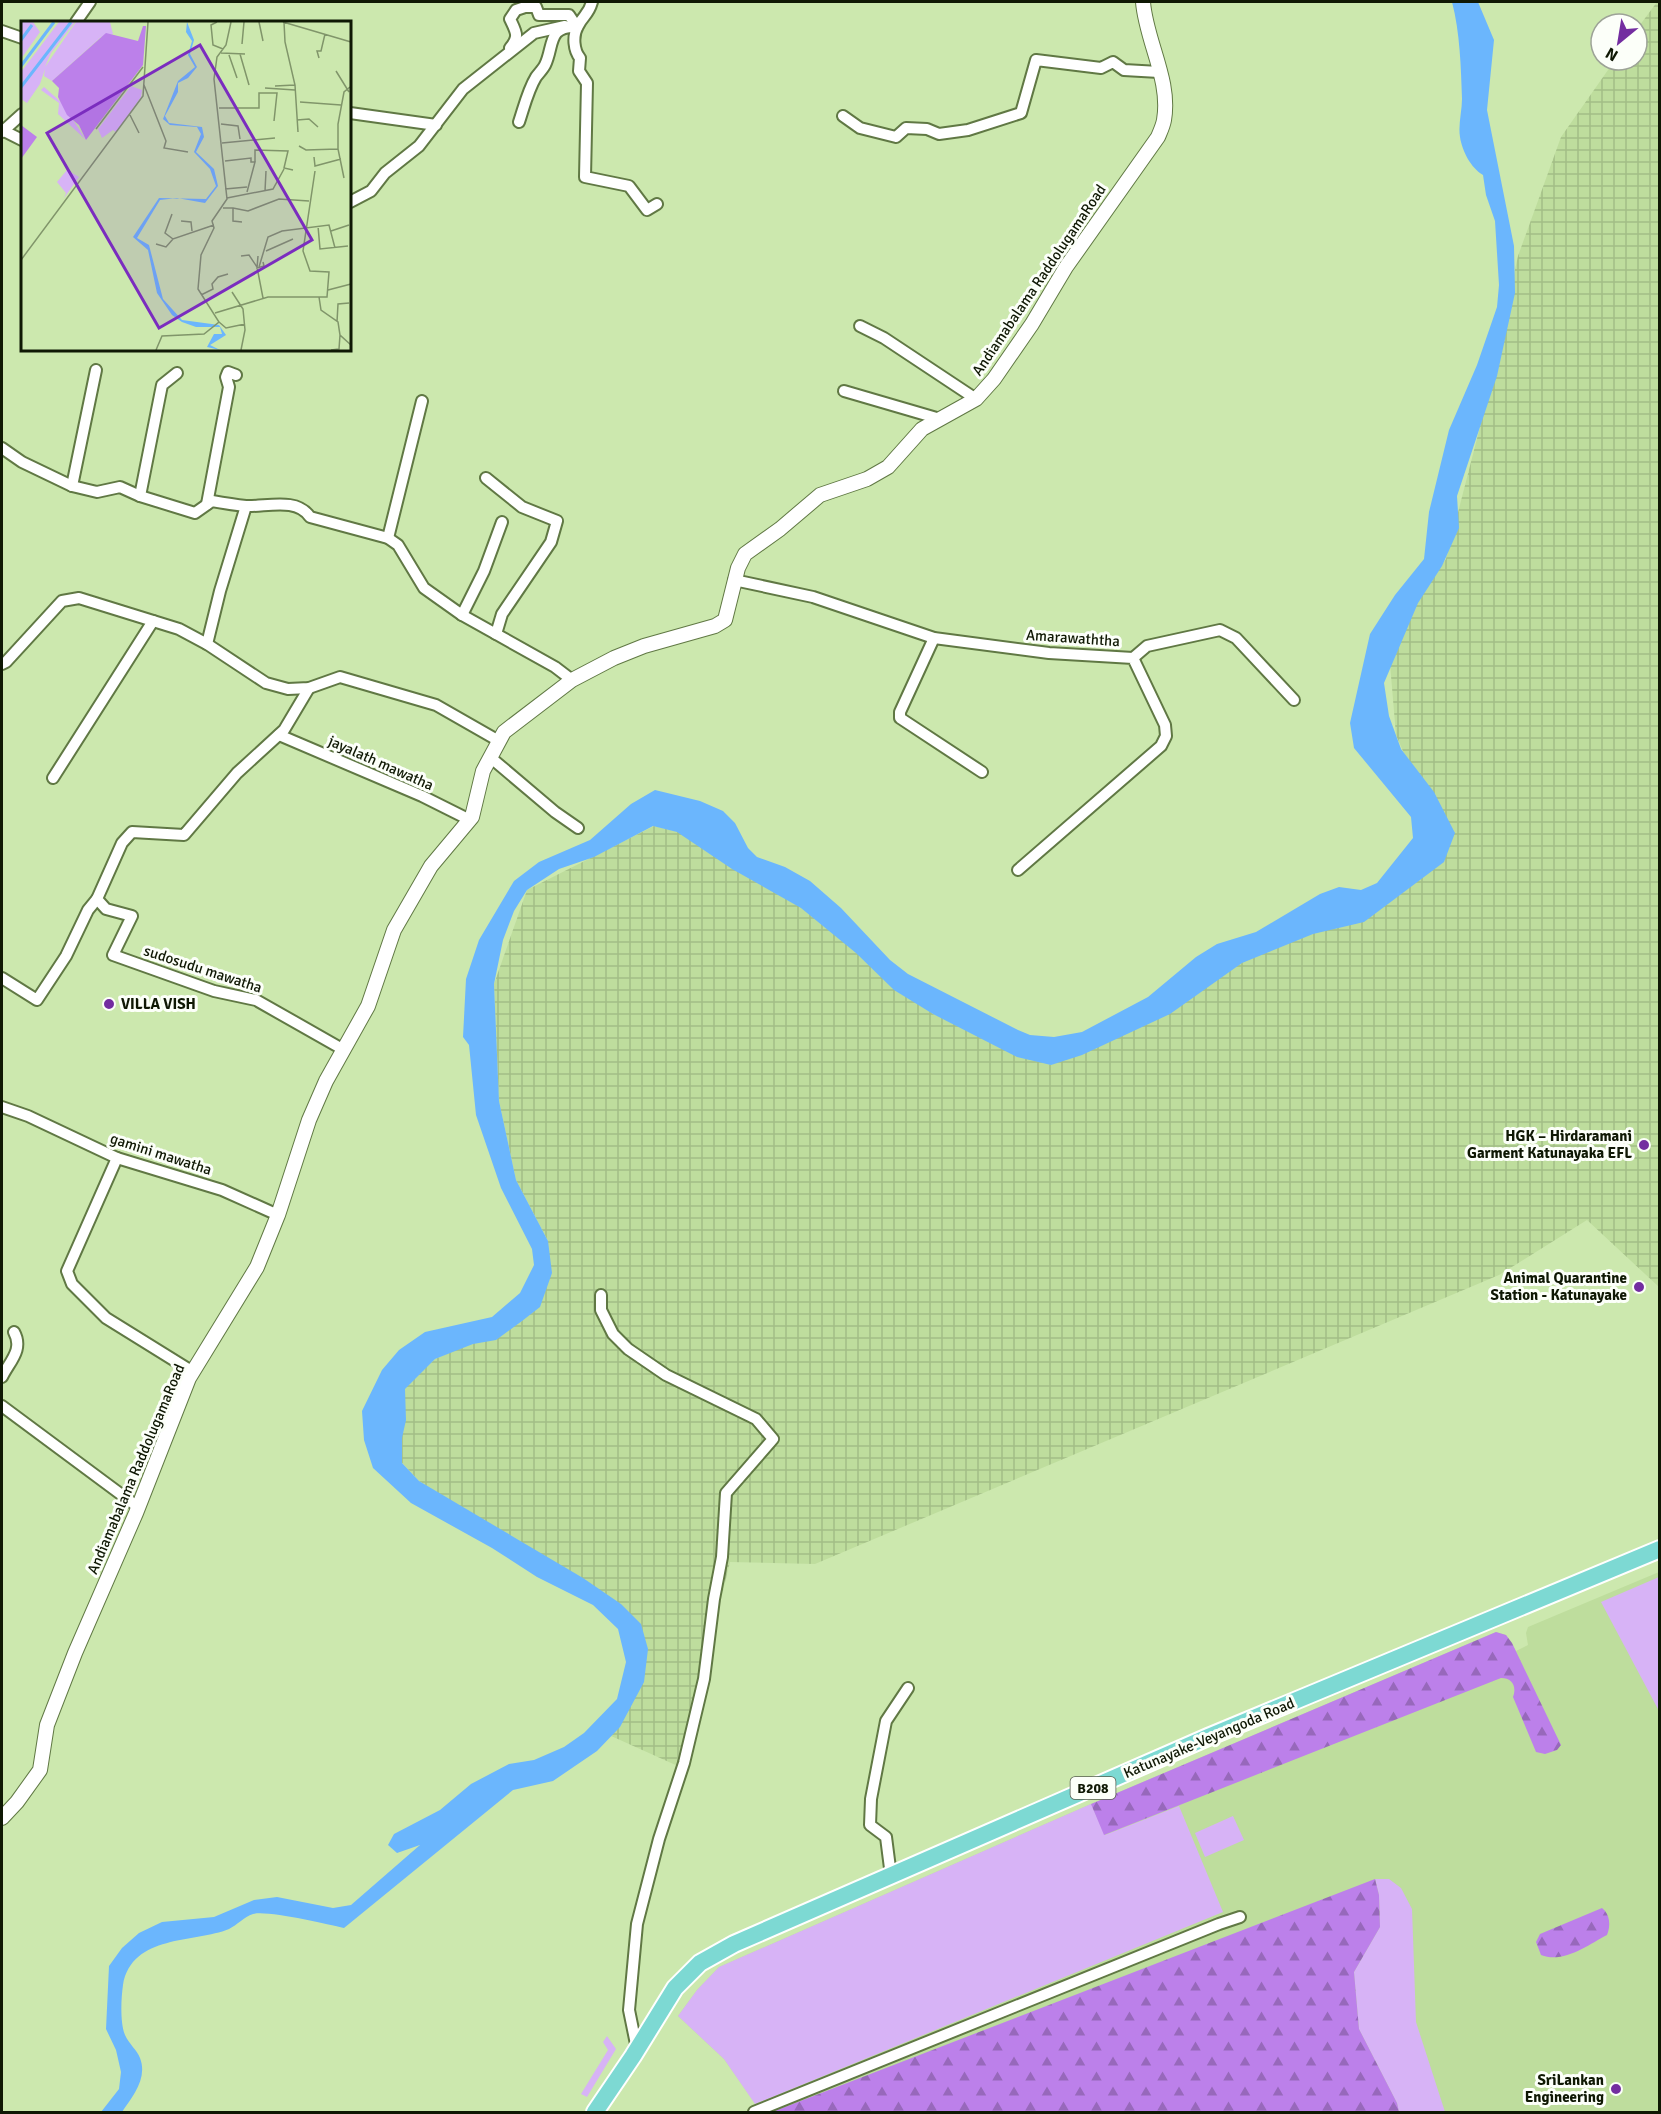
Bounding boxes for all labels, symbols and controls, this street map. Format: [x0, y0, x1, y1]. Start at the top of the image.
north arrow [1589, 12, 1649, 72]
inset map [21, 21, 351, 351]
text: N [1602, 43, 1622, 66]
street label: Andiamabalama RaddolugamaRoad [968, 181, 1110, 379]
street label: Amarawaththa [1025, 626, 1121, 650]
street label: jayalath mawatha [326, 732, 436, 794]
street label: sudosudu mawatha [142, 941, 264, 997]
place label: VILLA VISH [121, 995, 196, 1013]
marker: VILLA VISH [102, 997, 116, 1011]
place label: HGK – Hirdaramani Garment Katunayaka EFL [1467, 1127, 1632, 1162]
street label: gamini mawatha [108, 1129, 214, 1179]
marker: HGK – Hirdaramani Garment Katunayaka EFL [1637, 1138, 1651, 1152]
place label: Animal Quarantine Station - Katunayake [1491, 1269, 1627, 1304]
marker: Animal Quarantine Station - Katunayake [1632, 1280, 1646, 1294]
street label: Andiamabalama RaddolugamaRoad [83, 1361, 189, 1577]
street label: Katunayake-Veyangoda Road [1121, 1694, 1297, 1782]
road number: B208 [1070, 1777, 1116, 1799]
place label: SriLankan Engineering [1525, 2071, 1604, 2106]
marker: SriLankan Engineering [1609, 2082, 1623, 2096]

